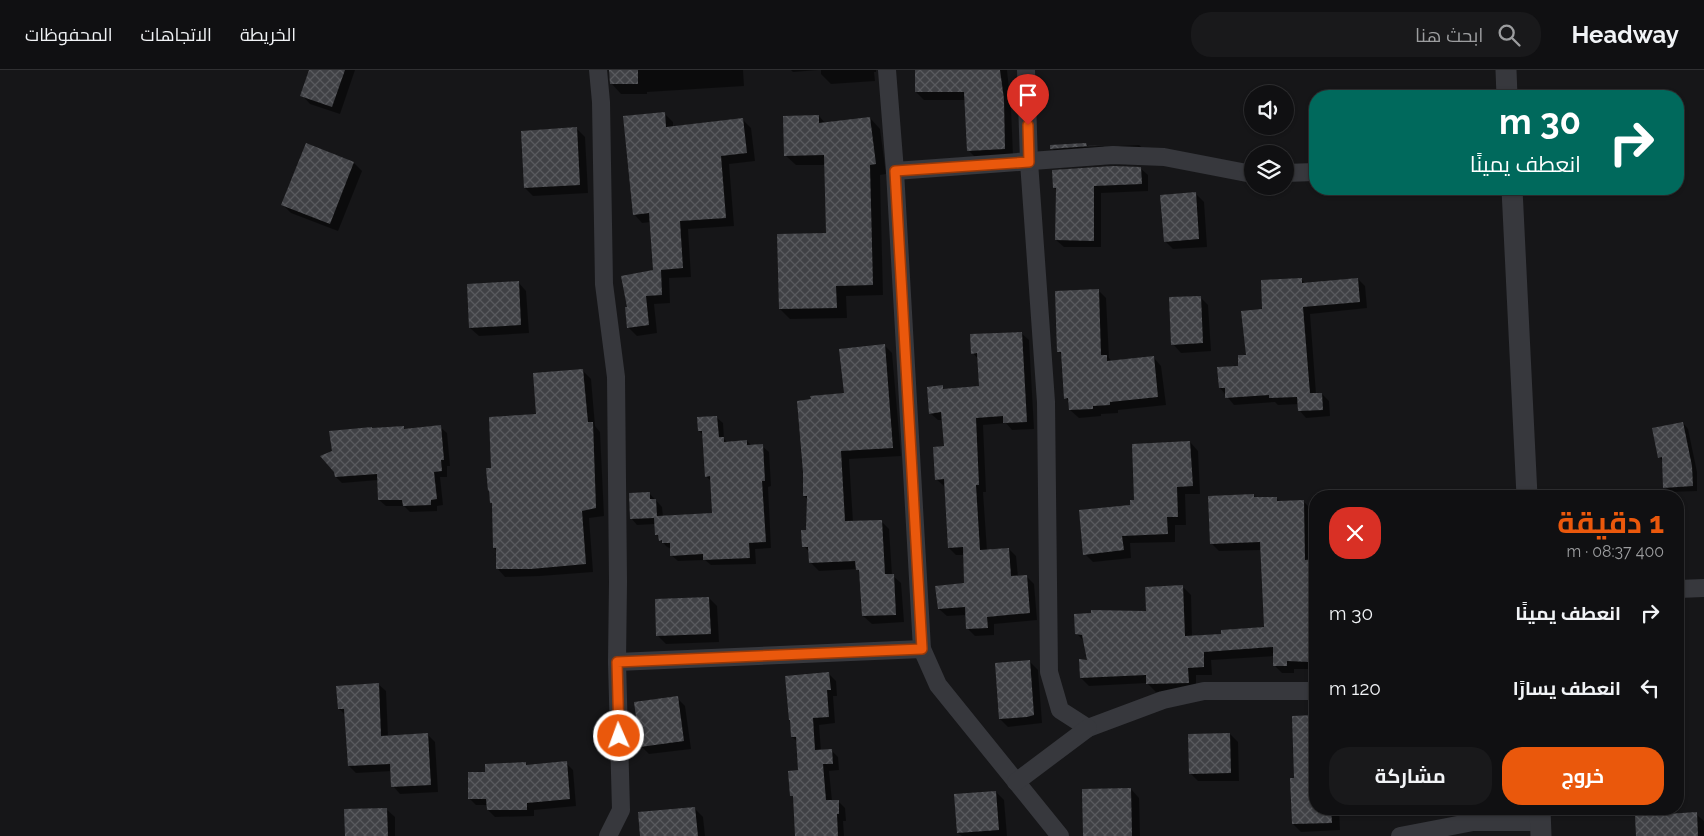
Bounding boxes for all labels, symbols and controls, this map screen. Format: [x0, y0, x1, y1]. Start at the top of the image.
search box [1191, 12, 1541, 57]
text: Headway [1571, 20, 1679, 49]
icon: search [1495, 21, 1523, 49]
text: المحفوظات [25, 24, 113, 45]
text: الاتجاهات [141, 24, 212, 45]
text: الخريطة [240, 24, 296, 45]
text: ابحث هنا [1415, 24, 1483, 46]
pin [1007, 74, 1049, 125]
icon: arrive [1014, 81, 1042, 109]
map controls [1244, 85, 1294, 195]
button: sound [1244, 85, 1294, 135]
text: 30 m [1499, 101, 1581, 142]
icon: right [1599, 110, 1664, 175]
button: layers [1244, 145, 1294, 195]
text: انعطف يمينًا [1470, 151, 1581, 177]
text: 1 دقيقة [1557, 505, 1664, 540]
button: close [1329, 507, 1381, 559]
text: 400 m · 08:37 [1566, 542, 1664, 561]
icon: right [1636, 599, 1664, 627]
text: 30 m [1329, 602, 1373, 624]
text: انعطف يمينًا [1515, 602, 1621, 624]
icon: left [1636, 674, 1664, 702]
text: 120 m [1329, 677, 1381, 699]
text: انعطف يسارًا [1513, 677, 1621, 699]
position arrow [592, 709, 644, 761]
button: مشاركة [1329, 747, 1492, 805]
button: خروج [1502, 747, 1664, 805]

